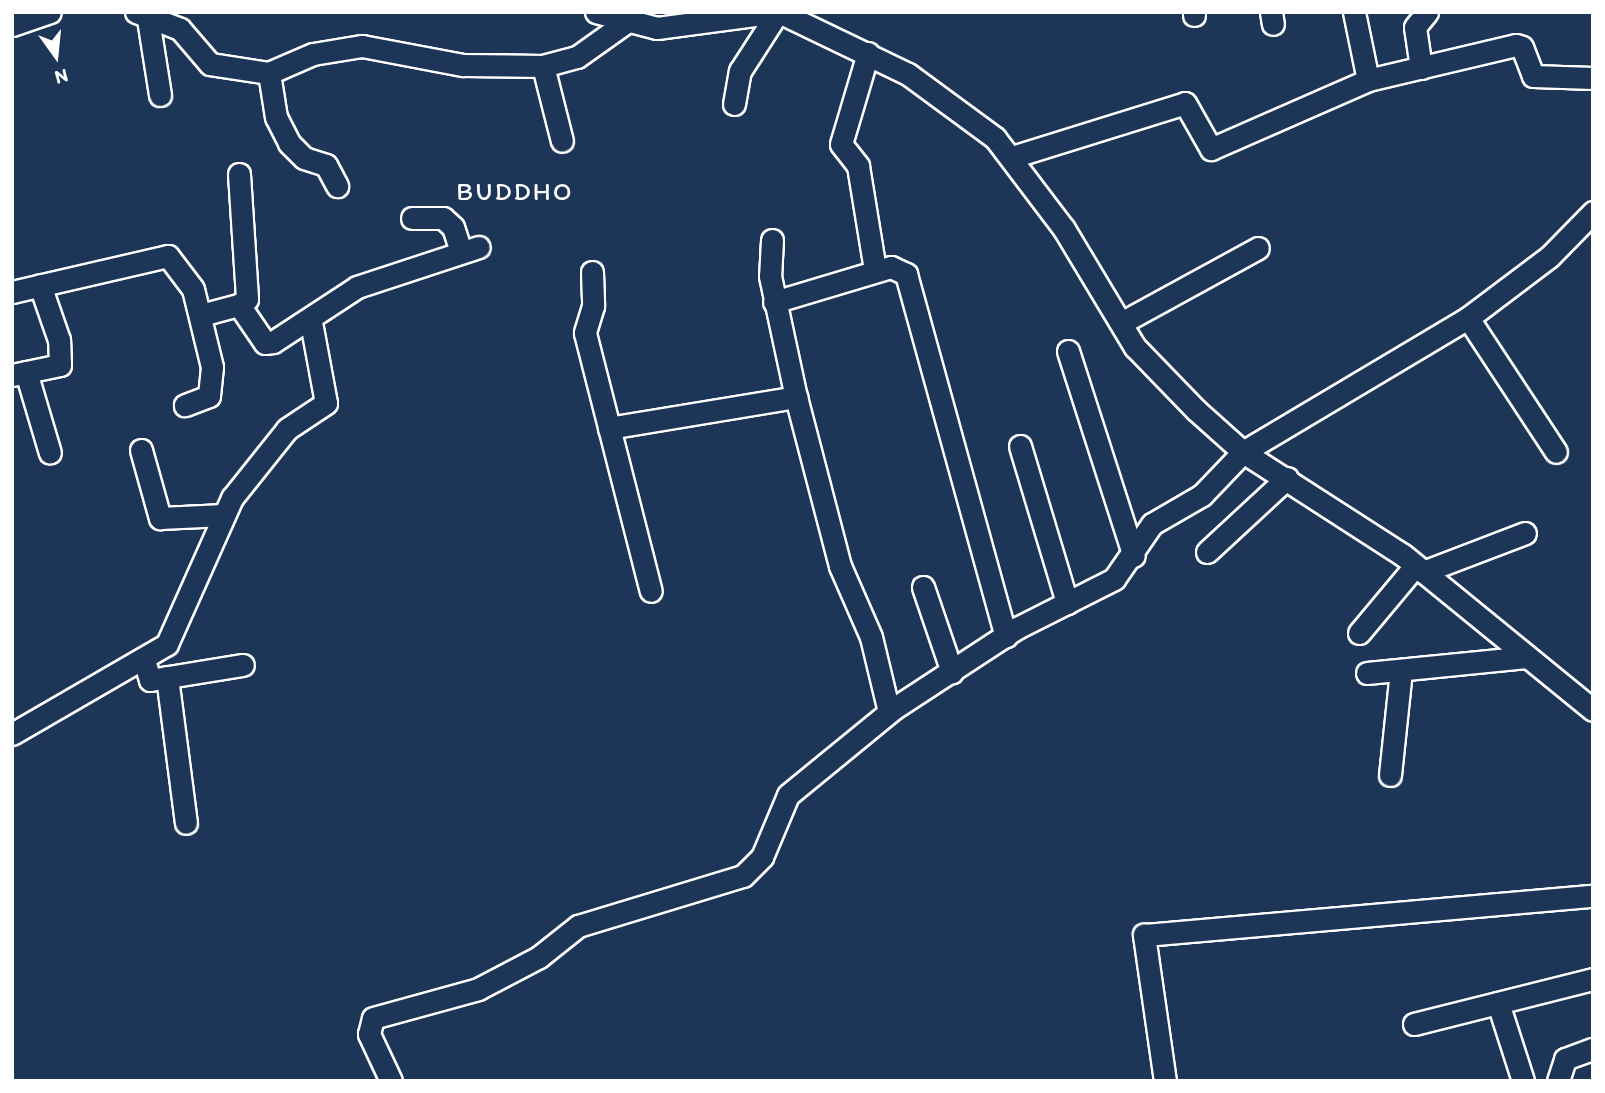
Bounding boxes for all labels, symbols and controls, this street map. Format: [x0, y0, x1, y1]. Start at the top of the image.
north arrow [21, 21, 91, 91]
text: N [52, 64, 71, 90]
district label: BUDDHO [458, 176, 572, 208]

